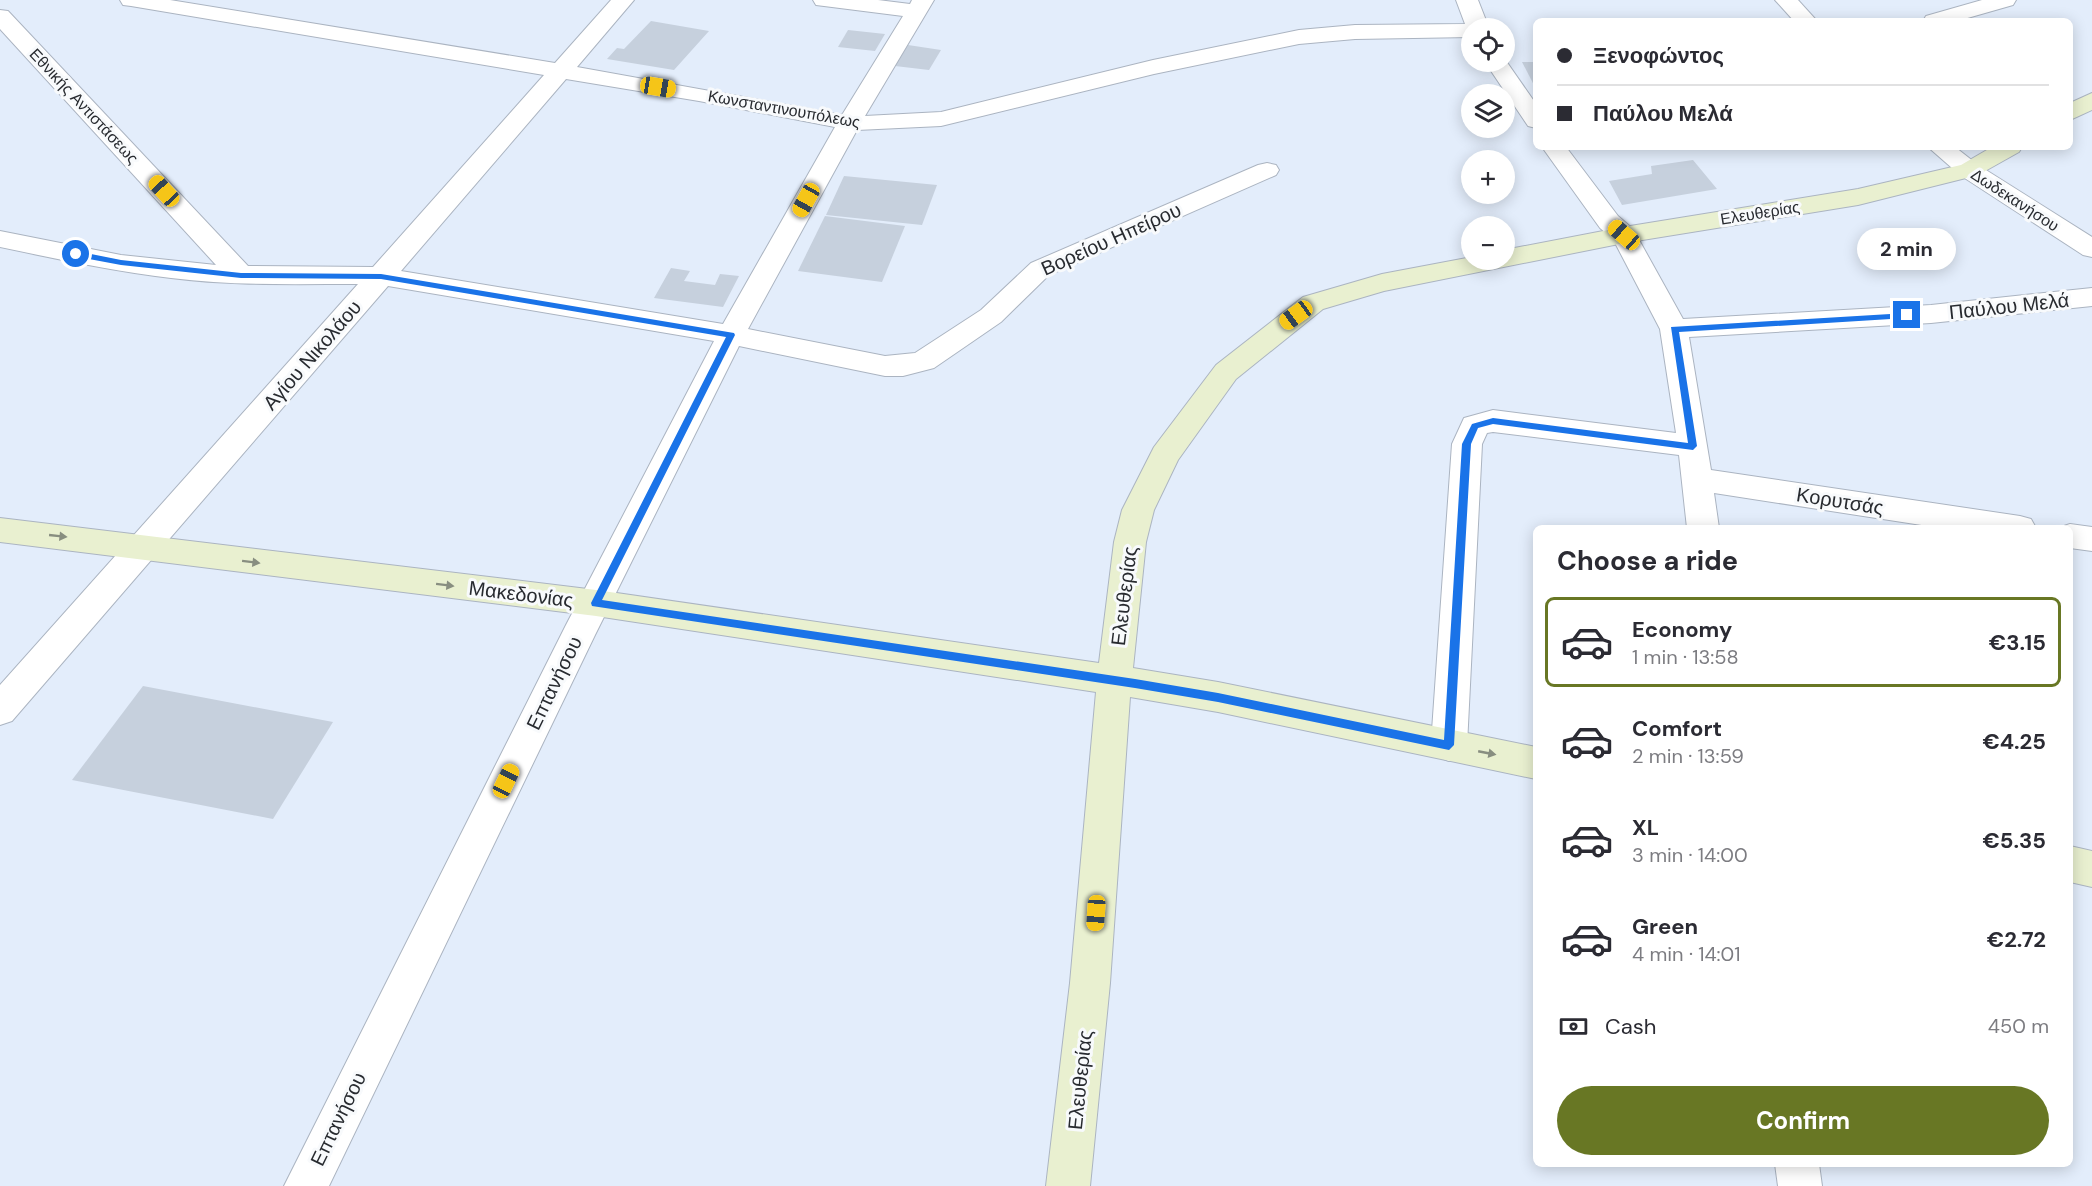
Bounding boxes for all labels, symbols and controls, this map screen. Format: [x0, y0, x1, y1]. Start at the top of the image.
map controls [1461, 18, 1515, 270]
button: locate [1461, 18, 1515, 72]
text: Ξενοφώντος [1593, 41, 1724, 70]
street label: Εθνικής Αντιστάσεως [25, 44, 143, 168]
car [639, 75, 677, 99]
button: layers [1461, 84, 1515, 138]
street label: Κωνσταντινουπόλεως [706, 85, 862, 133]
text: Παύλου Μελά [1593, 99, 1733, 128]
button: + [1461, 150, 1515, 204]
street label: Δωδεκανήσου [1967, 164, 2063, 236]
car [145, 172, 183, 210]
car [789, 180, 823, 220]
street label: Βορείου Ηπείρου [1037, 196, 1185, 282]
street label: Ελευθερίας [1719, 196, 1802, 230]
button: − [1461, 216, 1515, 270]
car [1605, 216, 1643, 254]
callout: 2 min [1858, 228, 1956, 270]
text: 2 min [1880, 236, 1933, 262]
route start [62, 240, 89, 267]
street label: Παύλου Μελά [1948, 287, 2070, 325]
street label: Αγίου Νικολάου [257, 295, 367, 415]
car [1276, 297, 1316, 333]
route end [1893, 301, 1920, 328]
street label: Κορυτσάς [1795, 481, 1886, 521]
one-way arrow [49, 531, 68, 541]
text: Choose a ride [1557, 543, 1738, 578]
street label: Ελευθερίας [1105, 544, 1143, 647]
one-way arrow [242, 557, 261, 567]
street label: Μακεδονίας [467, 575, 575, 613]
one-way arrow [436, 580, 455, 590]
icon: car [1560, 615, 1614, 669]
text: Economy [1632, 615, 1732, 644]
text: €3.15 [1989, 628, 2046, 657]
street label: Επτανήσου [520, 632, 588, 734]
text: 1 min · 13:58 [1632, 644, 1739, 670]
icon: car [1560, 714, 1614, 768]
text: Comfort [1632, 714, 1722, 743]
text: €4.25 [1982, 727, 2046, 756]
text: 2 min · 13:59 [1632, 743, 1744, 769]
one-way arrow [1478, 749, 1497, 758]
car [490, 761, 522, 801]
icon: car [1560, 813, 1614, 867]
text: XL [1632, 813, 1659, 842]
text: €5.35 [1982, 826, 2046, 855]
text: 3 min · 14:00 [1632, 842, 1748, 868]
car [1086, 894, 1106, 932]
icon: car [1560, 912, 1614, 966]
text: Green [1632, 912, 1698, 941]
text: €2.72 [1987, 925, 2046, 954]
text: 4 min · 14:01 [1632, 941, 1741, 967]
icon: cash [1557, 1010, 1590, 1043]
text: Cash [1605, 1012, 1656, 1041]
text: 450 m [1988, 1013, 2049, 1039]
street label: Ελευθερίας [1062, 1028, 1098, 1131]
street label: Επτανήσου [304, 1068, 372, 1170]
button: Confirm [1557, 1086, 2049, 1155]

